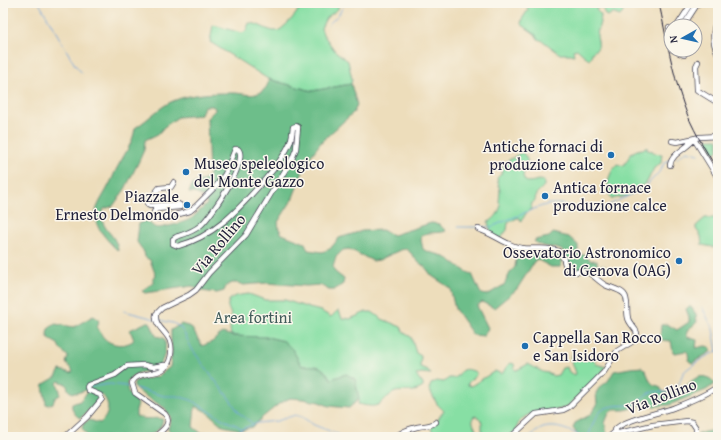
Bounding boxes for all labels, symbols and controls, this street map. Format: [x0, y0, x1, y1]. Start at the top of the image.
north arrow [663, 18, 703, 58]
text: N [665, 34, 682, 44]
place label: Antiche fornaci di produzione calce [483, 134, 604, 176]
marker: Antiche fornaci di produzione calce [606, 150, 616, 160]
place label: Museo speleologico del Monte Gazzo [194, 151, 324, 193]
marker: Museo speleologico del Monte Gazzo [181, 167, 191, 177]
place label: Antica fornace produzione calce [553, 175, 667, 217]
place label: Piazzale Ernesto Delmondo [55, 184, 179, 226]
marker: Antica fornace produzione calce [540, 191, 550, 201]
marker: Piazzale Ernesto Delmondo [182, 200, 192, 210]
street label: Via Rollino [185, 208, 251, 280]
place label: Ossevatorio Astronomico di Genova (OAG) [503, 240, 671, 282]
marker: Ossevatorio Astronomico di Genova (OAG) [674, 256, 684, 266]
park label: Area fortini [214, 305, 293, 329]
place label: Cappella San Rocco e San Isidoro [533, 325, 662, 367]
marker: Cappella San Rocco e San Isidoro [520, 341, 530, 351]
street label: Via Rollino [622, 372, 700, 420]

